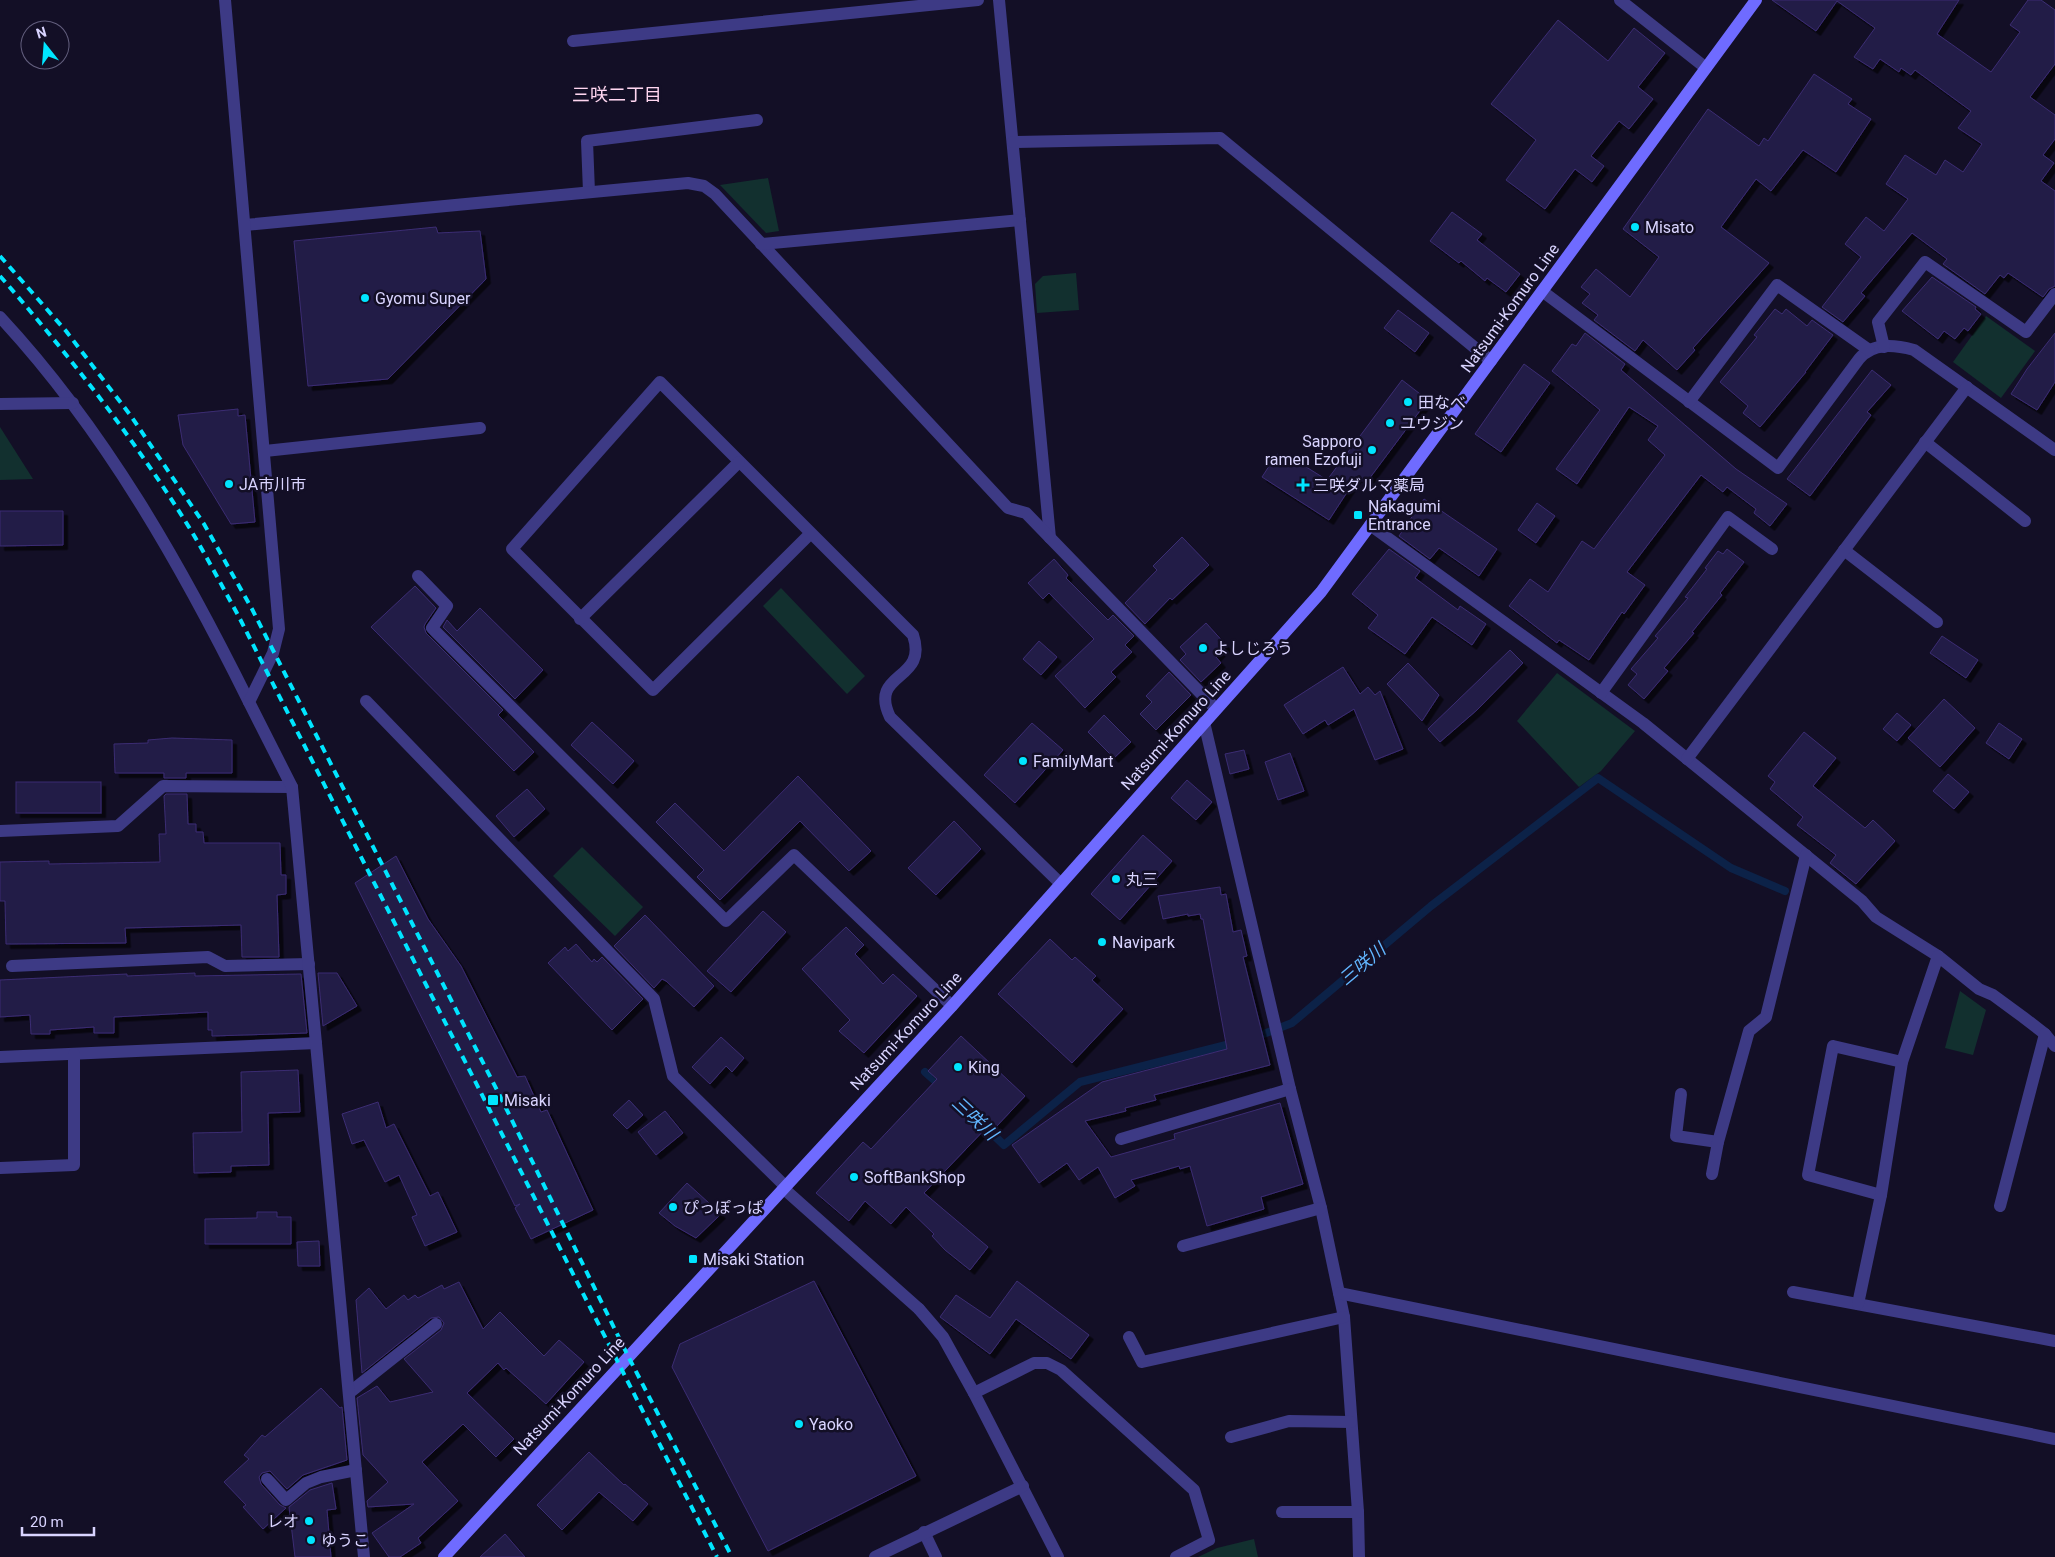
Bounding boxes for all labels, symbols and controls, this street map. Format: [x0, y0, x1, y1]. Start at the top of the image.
north arrow [20, 20, 70, 70]
text: N [34, 23, 48, 42]
district label: 三咲二丁目 [572, 84, 662, 105]
place label: Misato [1645, 218, 1694, 237]
marker: Misato [1629, 221, 1641, 233]
street label: Natsumi-Komuro Line [1457, 240, 1563, 376]
place label: Gyomu Super [375, 289, 471, 308]
marker: Gyomu Super [359, 292, 371, 304]
place label: 田なべ [1418, 393, 1466, 412]
marker: 田なべ [1402, 396, 1414, 408]
place label: ユウジン [1400, 414, 1464, 433]
marker: ユウジン [1384, 417, 1396, 429]
place label: Sapporo ramen Ezofuji [1265, 432, 1362, 469]
marker: Sapporo ramen Ezofuji [1366, 444, 1378, 456]
place label: JA市川市 [239, 475, 306, 494]
place label: 三咲ダルマ薬局 [1313, 476, 1425, 495]
marker: JA市川市 [223, 478, 235, 490]
marker: 三咲ダルマ薬局 [1297, 479, 1309, 491]
place label: Nakagumi Entrance [1368, 497, 1441, 534]
marker: Nakagumi Entrance [1352, 509, 1364, 521]
place label: よしじろう [1213, 639, 1293, 658]
marker: よしじろう [1197, 642, 1209, 654]
street label: Natsumi-Komuro Line [1117, 666, 1235, 794]
place label: FamilyMart [1033, 752, 1113, 771]
marker: FamilyMart [1017, 755, 1029, 767]
place label: 丸三 [1126, 870, 1158, 889]
marker: 丸三 [1110, 873, 1122, 885]
place label: Navipark [1112, 933, 1176, 952]
marker: Navipark [1096, 936, 1108, 948]
water label: 三咲川 [1335, 937, 1391, 989]
street label: Natsumi-Komuro Line [846, 968, 966, 1094]
place label: King [968, 1058, 1000, 1077]
marker: King [952, 1061, 964, 1073]
place label: Misaki [504, 1091, 551, 1110]
water label: 三咲川 [948, 1092, 1003, 1145]
marker: Misaki [486, 1093, 500, 1107]
place label: SoftBankShop [864, 1168, 965, 1187]
marker: SoftBankShop [848, 1171, 860, 1183]
place label: ぴっぽっぱ [683, 1198, 763, 1217]
marker: ぴっぽっぱ [667, 1201, 679, 1213]
place label: Misaki Station [703, 1250, 804, 1269]
marker: Misaki Station [687, 1253, 699, 1265]
street label: Natsumi-Komuro Line [509, 1333, 629, 1459]
place label: Yaoko [809, 1415, 853, 1434]
marker: Yaoko [793, 1418, 805, 1430]
scale bar [22, 1504, 95, 1536]
place label: レオ [267, 1512, 299, 1531]
text: 20 m [30, 1513, 64, 1531]
marker: レオ [303, 1515, 315, 1527]
place label: ゆうこ [321, 1531, 369, 1550]
marker: ゆうこ [305, 1534, 317, 1546]

